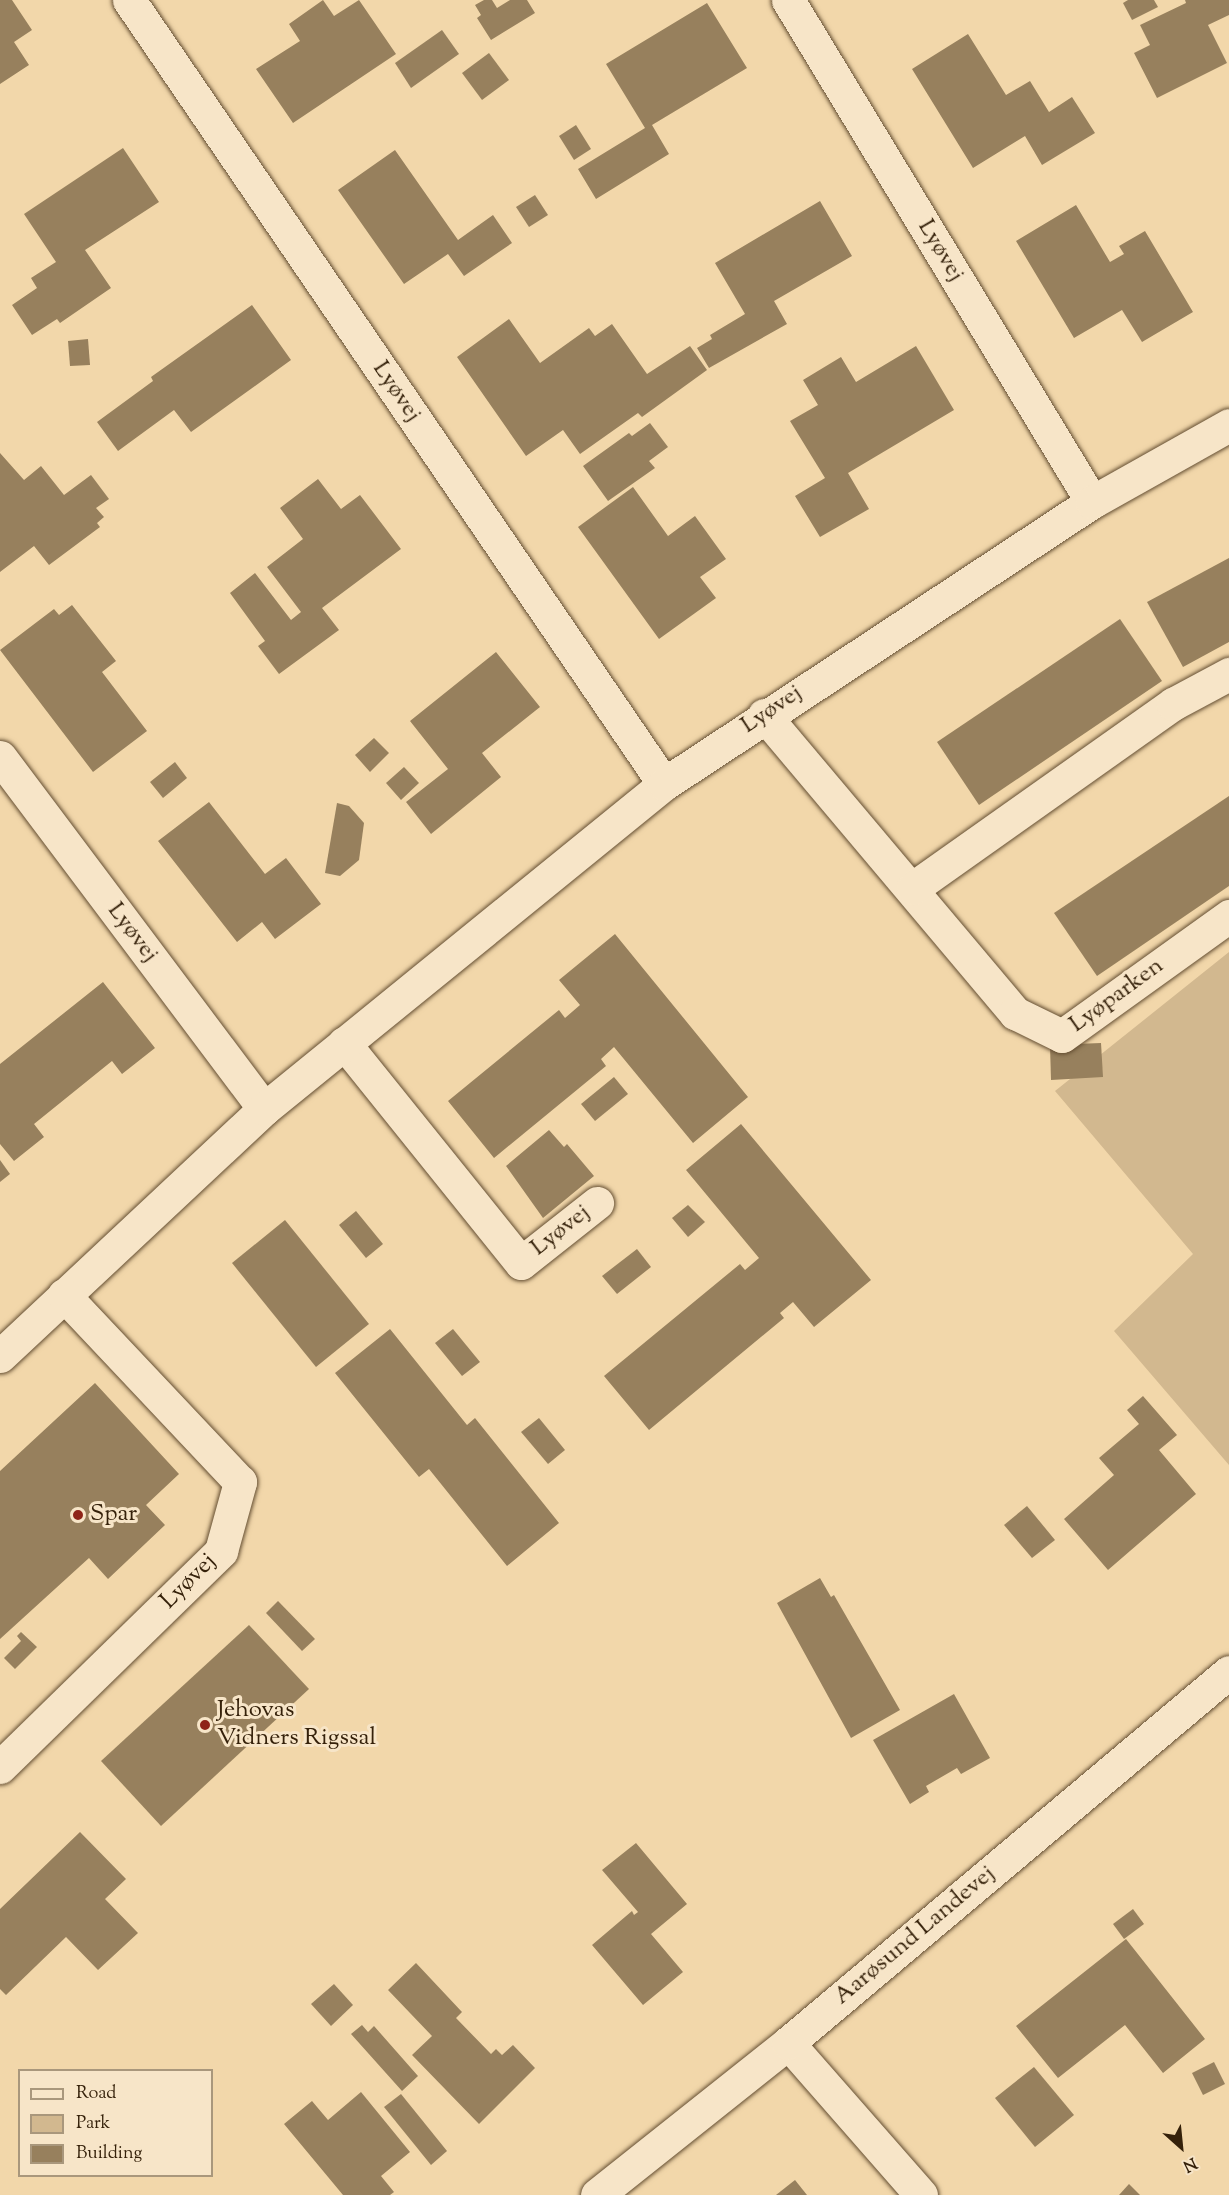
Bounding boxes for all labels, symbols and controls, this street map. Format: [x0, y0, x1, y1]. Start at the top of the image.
street label: Lyøvej [910, 215, 970, 287]
street label: Lyøvej [365, 356, 427, 428]
street label: Lyøvej [736, 679, 808, 741]
street label: Lyøvej [100, 897, 164, 969]
street label: Lyøparken [1064, 952, 1170, 1040]
street label: Lyøvej [526, 1199, 596, 1263]
place label: Spar [90, 1501, 137, 1529]
marker: Spar [71, 1508, 85, 1522]
street label: Lyøvej [155, 1548, 223, 1616]
place label: Jehovas Vidners Rigssal [217, 1697, 376, 1753]
marker: Jehovas Vidners Rigssal [198, 1718, 212, 1732]
street label: Aarøsund Landevej [829, 1860, 1001, 2012]
legend [18, 2069, 213, 2177]
text: Road [76, 2081, 116, 2107]
text: Park [76, 2111, 110, 2137]
north arrow [1151, 2117, 1211, 2177]
text: Building [76, 2141, 142, 2167]
text: N [1178, 2150, 1200, 2177]

